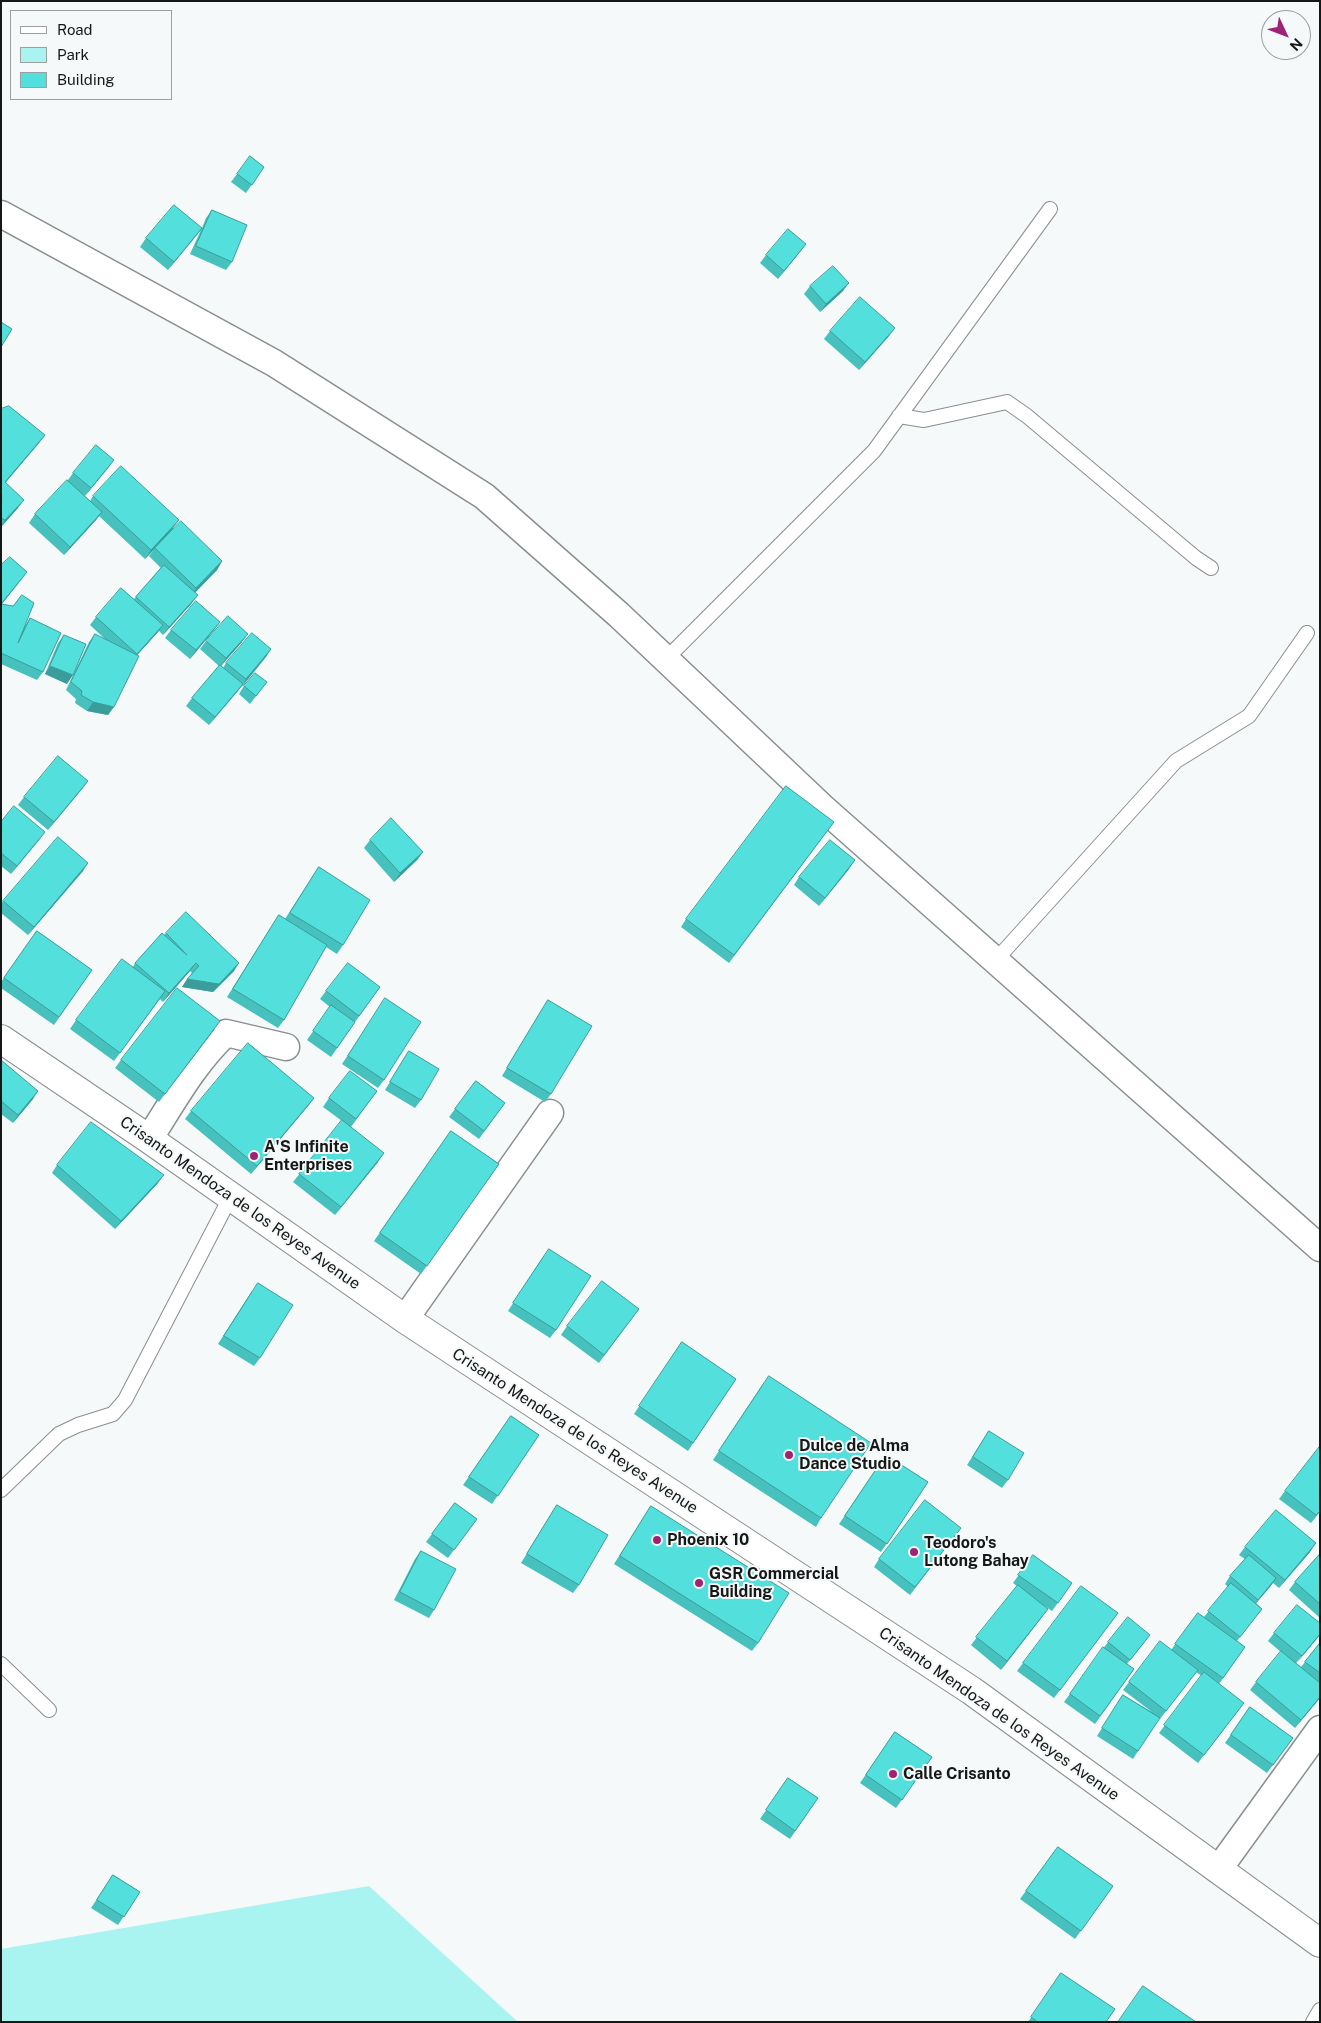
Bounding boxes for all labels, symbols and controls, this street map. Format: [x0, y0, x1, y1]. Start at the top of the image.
legend [10, 10, 172, 100]
north arrow [1261, 10, 1311, 60]
text: Road [57, 21, 93, 38]
text: N [1287, 35, 1306, 54]
text: Park [57, 46, 89, 63]
text: Building [57, 71, 115, 88]
street label: Crisanto Mendoza de los Reyes Avenue [116, 1112, 364, 1294]
place label: A'S Infinite Enterprises [264, 1137, 352, 1175]
marker: A'S Infinite Enterprises [248, 1150, 260, 1162]
street label: Crisanto Mendoza de los Reyes Avenue [449, 1344, 701, 1518]
place label: Dulce de Alma Dance Studio [799, 1436, 909, 1474]
marker: Dulce de Alma Dance Studio [783, 1449, 795, 1461]
place label: Phoenix 10 [667, 1530, 749, 1550]
place label: Teodoro's Lutong Bahay [924, 1533, 1029, 1571]
marker: Phoenix 10 [651, 1534, 663, 1546]
marker: Teodoro's Lutong Bahay [908, 1546, 920, 1558]
place label: GSR Commercial Building [709, 1564, 839, 1602]
marker: GSR Commercial Building [693, 1577, 705, 1589]
street label: Crisanto Mendoza de los Reyes Avenue [875, 1623, 1123, 1805]
place label: Calle Crisanto [903, 1764, 1011, 1784]
marker: Calle Crisanto [887, 1768, 899, 1780]

